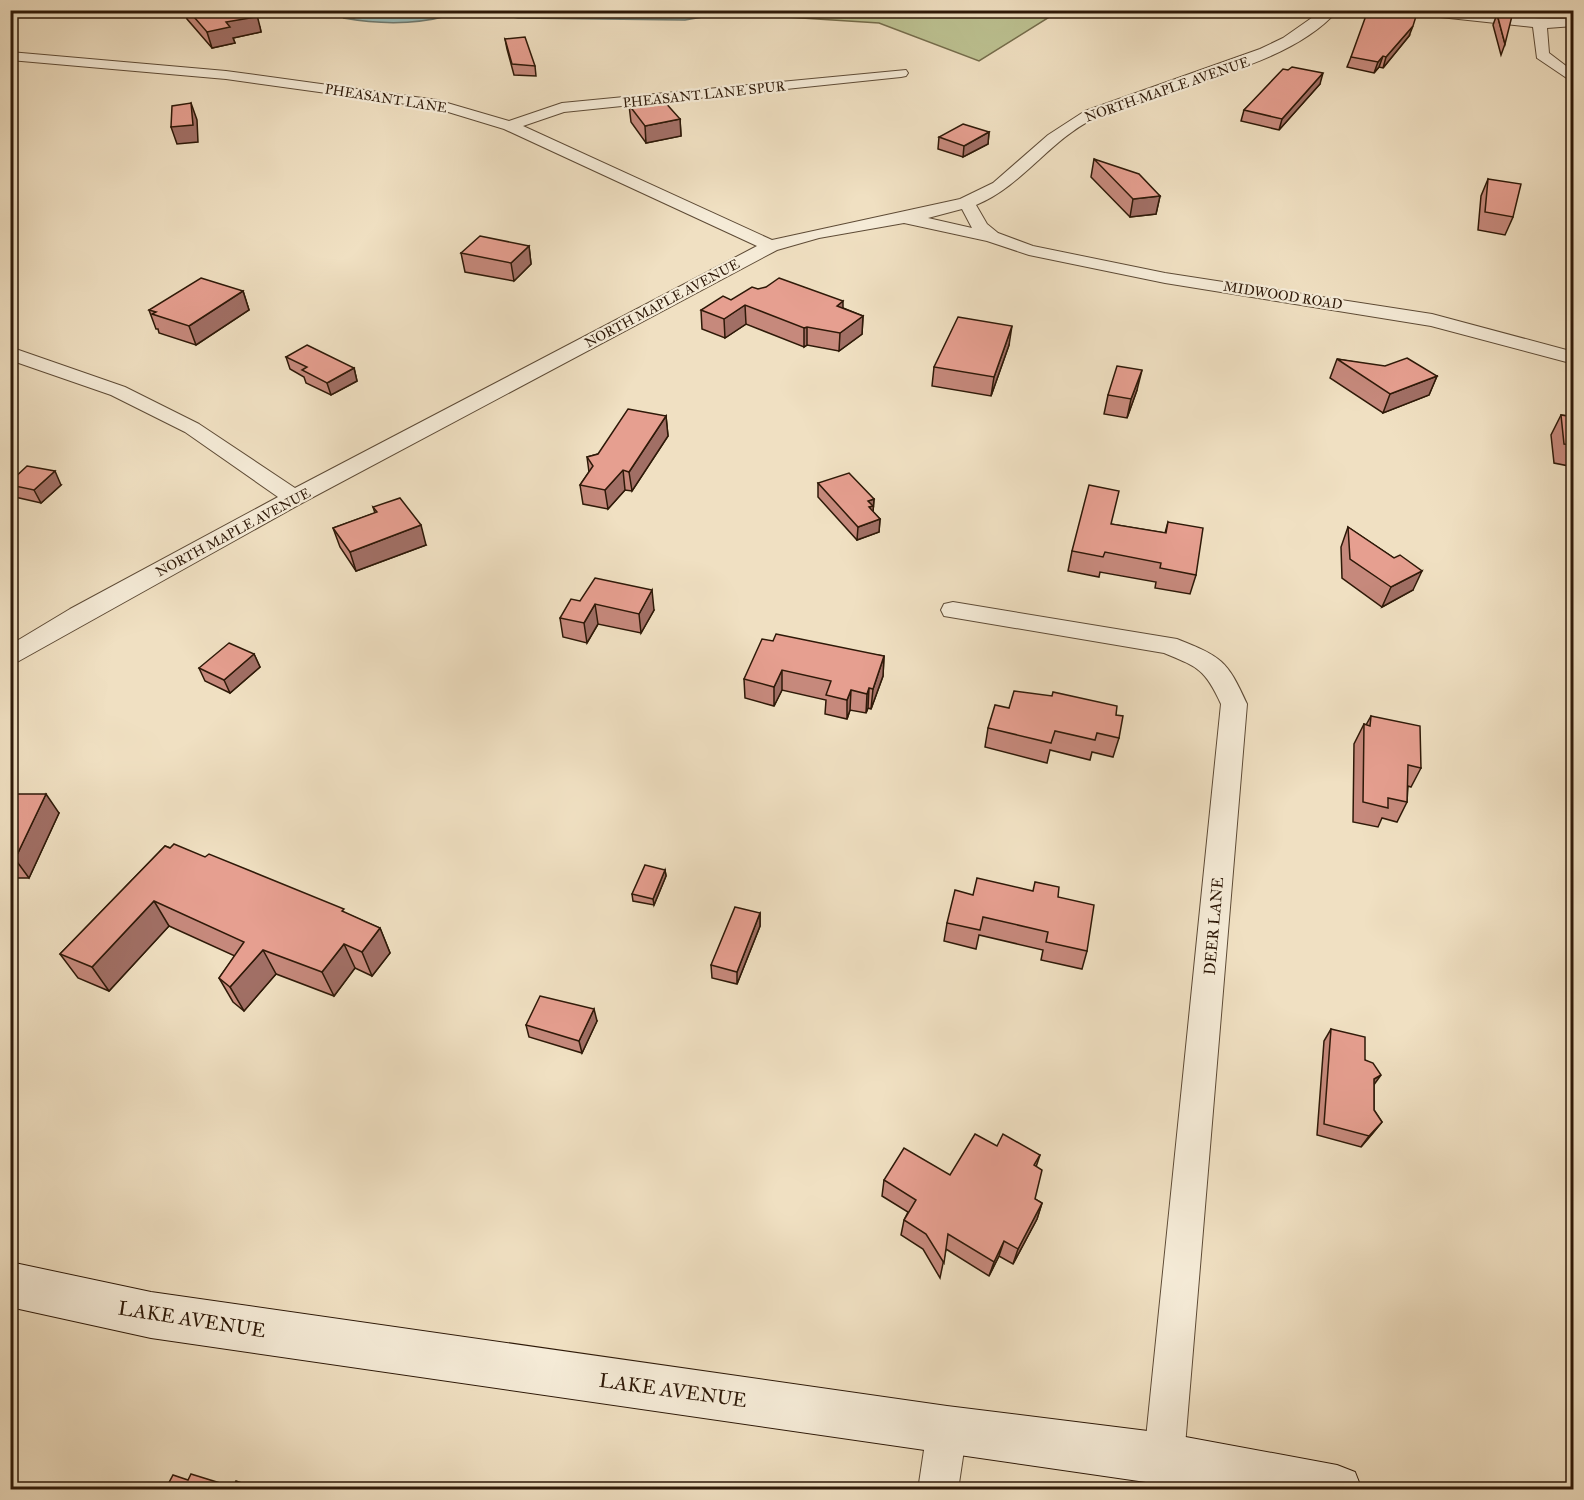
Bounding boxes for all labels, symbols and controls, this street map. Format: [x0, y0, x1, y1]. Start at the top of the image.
street label: NORTH MAPLE AVENUE [1083, 53, 1252, 126]
street label: PHEASANT LANE SPUR [622, 77, 787, 112]
street label: PHEASANT LANE [324, 80, 448, 117]
street label: NORTH MAPLE AVENUE [582, 255, 743, 352]
street label: MIDWOOD ROAD [1222, 278, 1344, 313]
street label: NORTH MAPLE AVENUE [153, 484, 314, 581]
street label: DEER LANE [1200, 876, 1227, 976]
street label: LAKE AVENUE [117, 1295, 267, 1343]
street label: LAKE AVENUE [598, 1368, 748, 1412]

